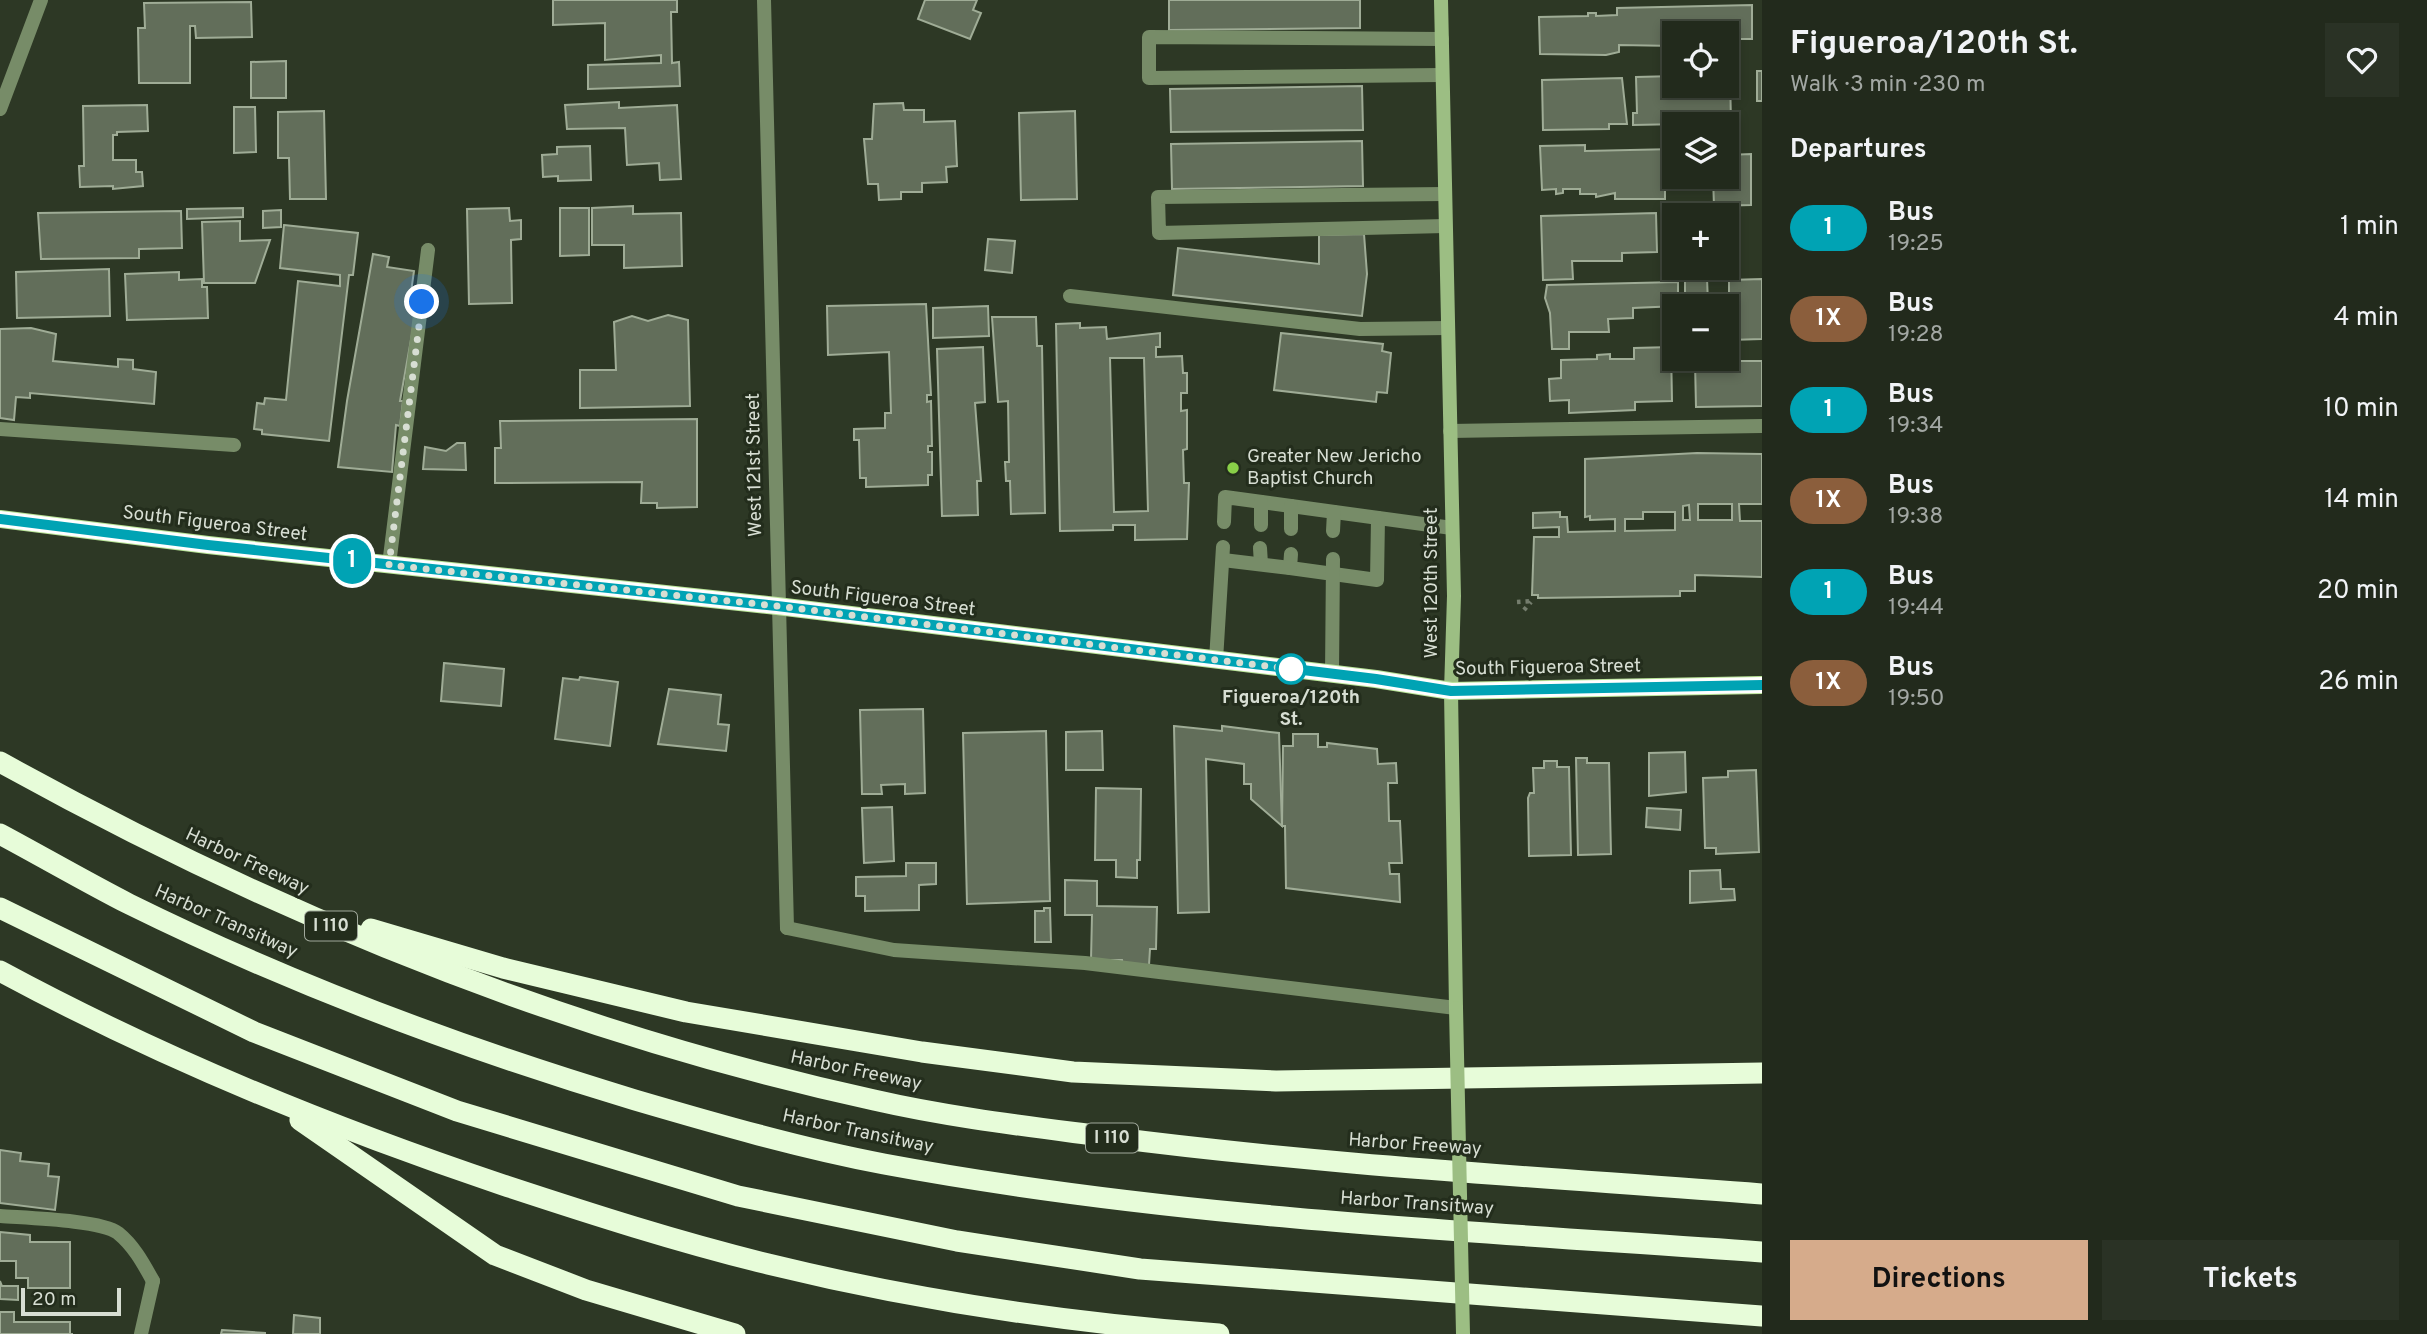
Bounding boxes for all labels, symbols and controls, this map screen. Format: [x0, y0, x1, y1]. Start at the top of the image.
map controls [1662, 21, 1739, 371]
button: locate [1662, 21, 1739, 98]
button: heart [2325, 23, 2399, 97]
text: Figueroa/120th St. [1790, 24, 2078, 66]
text: Walk · 3 min · 230 m [1790, 71, 1986, 100]
button: layers [1662, 112, 1739, 189]
text: Departures [1790, 134, 1927, 167]
text: Bus [1888, 197, 1934, 230]
button: + [1662, 203, 1739, 280]
text: 1 min [2340, 211, 2399, 244]
text: 1 [1824, 213, 1833, 243]
text: 19:25 [1888, 230, 1944, 259]
your location [404, 284, 439, 319]
text: Bus [1888, 288, 1934, 321]
button: − [1662, 294, 1739, 371]
text: 4 min [2333, 302, 2399, 335]
text: 1X [1816, 304, 1841, 334]
text: 19:28 [1888, 321, 1944, 350]
text: Bus [1888, 379, 1934, 412]
street label: West 121st Street [742, 393, 768, 537]
text: 10 min [2323, 393, 2399, 426]
text: 1 [1824, 395, 1833, 425]
text: 19:34 [1888, 412, 1944, 441]
place label: Greater New Jericho Baptist Church [1247, 445, 1422, 491]
marker: Greater New Jericho Baptist Church [1225, 460, 1241, 476]
text: Bus [1888, 470, 1934, 503]
text: 14 min [2324, 484, 2399, 517]
text: 1X [1816, 486, 1841, 516]
street label: South Figueroa Street [121, 501, 309, 547]
text: 19:38 [1888, 503, 1943, 532]
street label: West 120th Street [1420, 507, 1444, 659]
line badge: 1 [329, 538, 375, 584]
text: 1 [347, 546, 357, 576]
text: Bus [1888, 561, 1934, 594]
text: 20 min [2317, 575, 2399, 608]
street label: South Figueroa Street [789, 576, 977, 622]
text: 1 [1824, 577, 1833, 607]
text: 19:44 [1888, 594, 1944, 623]
text: Bus [1888, 652, 1934, 685]
marker: Figueroa/120th St. [1276, 654, 1306, 684]
street label: South Figueroa Street [1455, 654, 1641, 682]
text: 26 min [2318, 666, 2399, 699]
text: 1X [1816, 668, 1841, 698]
text: 19:50 [1888, 685, 1945, 714]
place label: Figueroa/120th St. [1222, 686, 1360, 732]
street label: Harbor Freeway [181, 823, 313, 901]
street label: Harbor Transitway [151, 880, 301, 964]
road number: I 110 [305, 911, 357, 940]
street label: Harbor Freeway [788, 1045, 924, 1097]
street label: Harbor Transitway [780, 1104, 936, 1160]
road number: I 110 [1086, 1124, 1138, 1153]
street label: Harbor Freeway [1347, 1128, 1483, 1162]
street label: Harbor Transitway [1339, 1187, 1495, 1221]
button: Directions [1790, 1240, 2088, 1320]
button: Tickets [2102, 1240, 2399, 1320]
scale bar [21, 1285, 121, 1317]
text: 20 m [32, 1288, 76, 1312]

